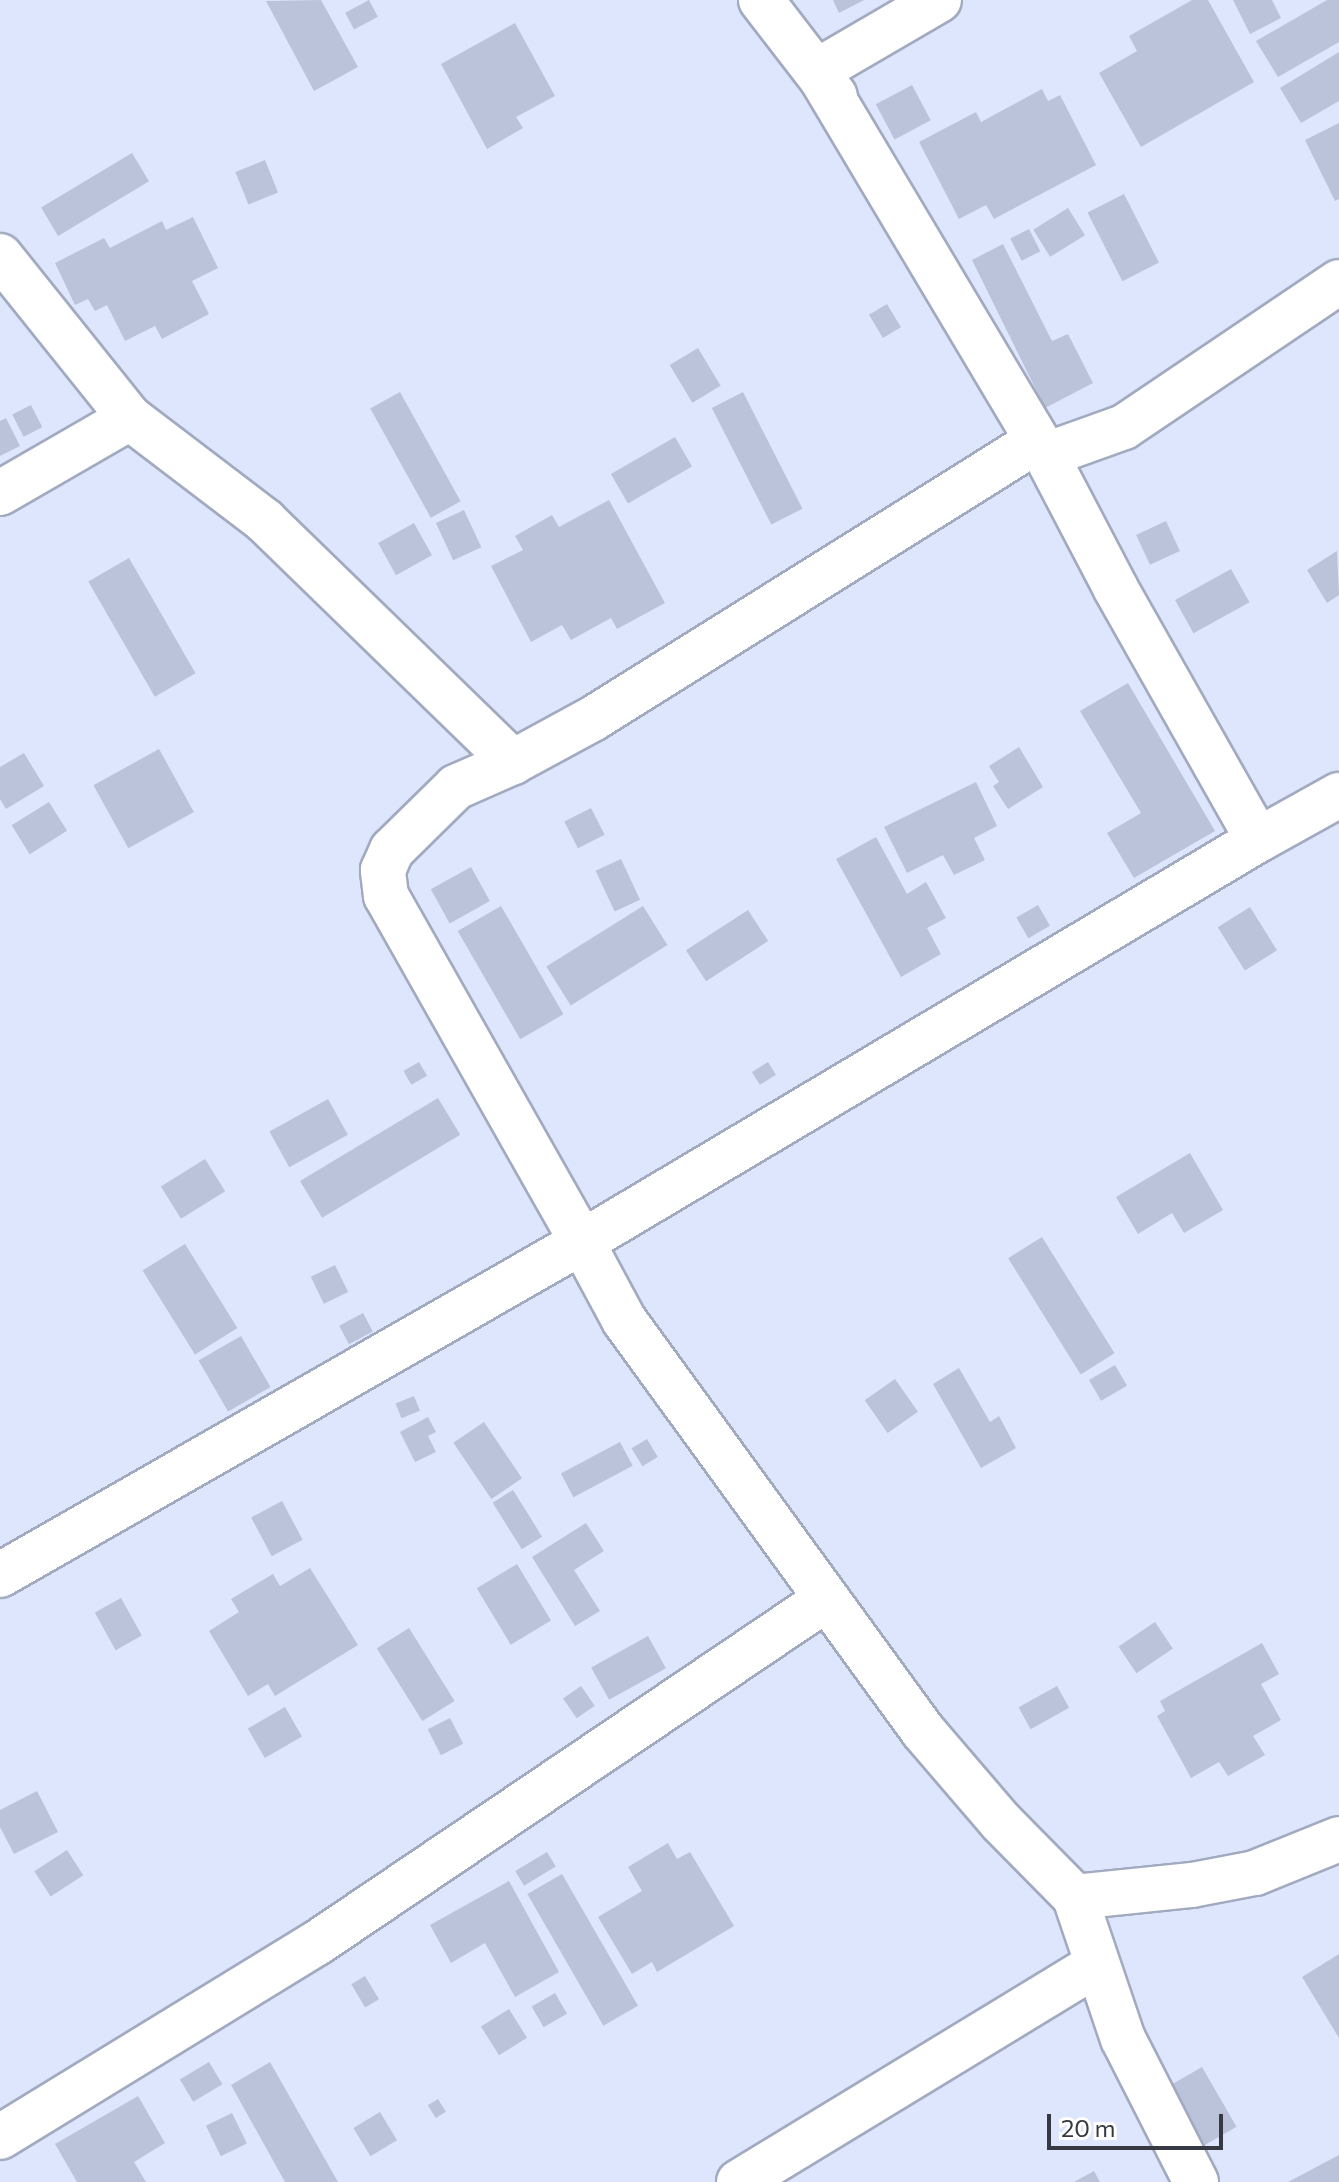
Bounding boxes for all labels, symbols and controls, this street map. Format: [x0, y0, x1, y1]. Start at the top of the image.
scale bar [1051, 2098, 1227, 2148]
text: 20 m [1061, 2113, 1115, 2142]

